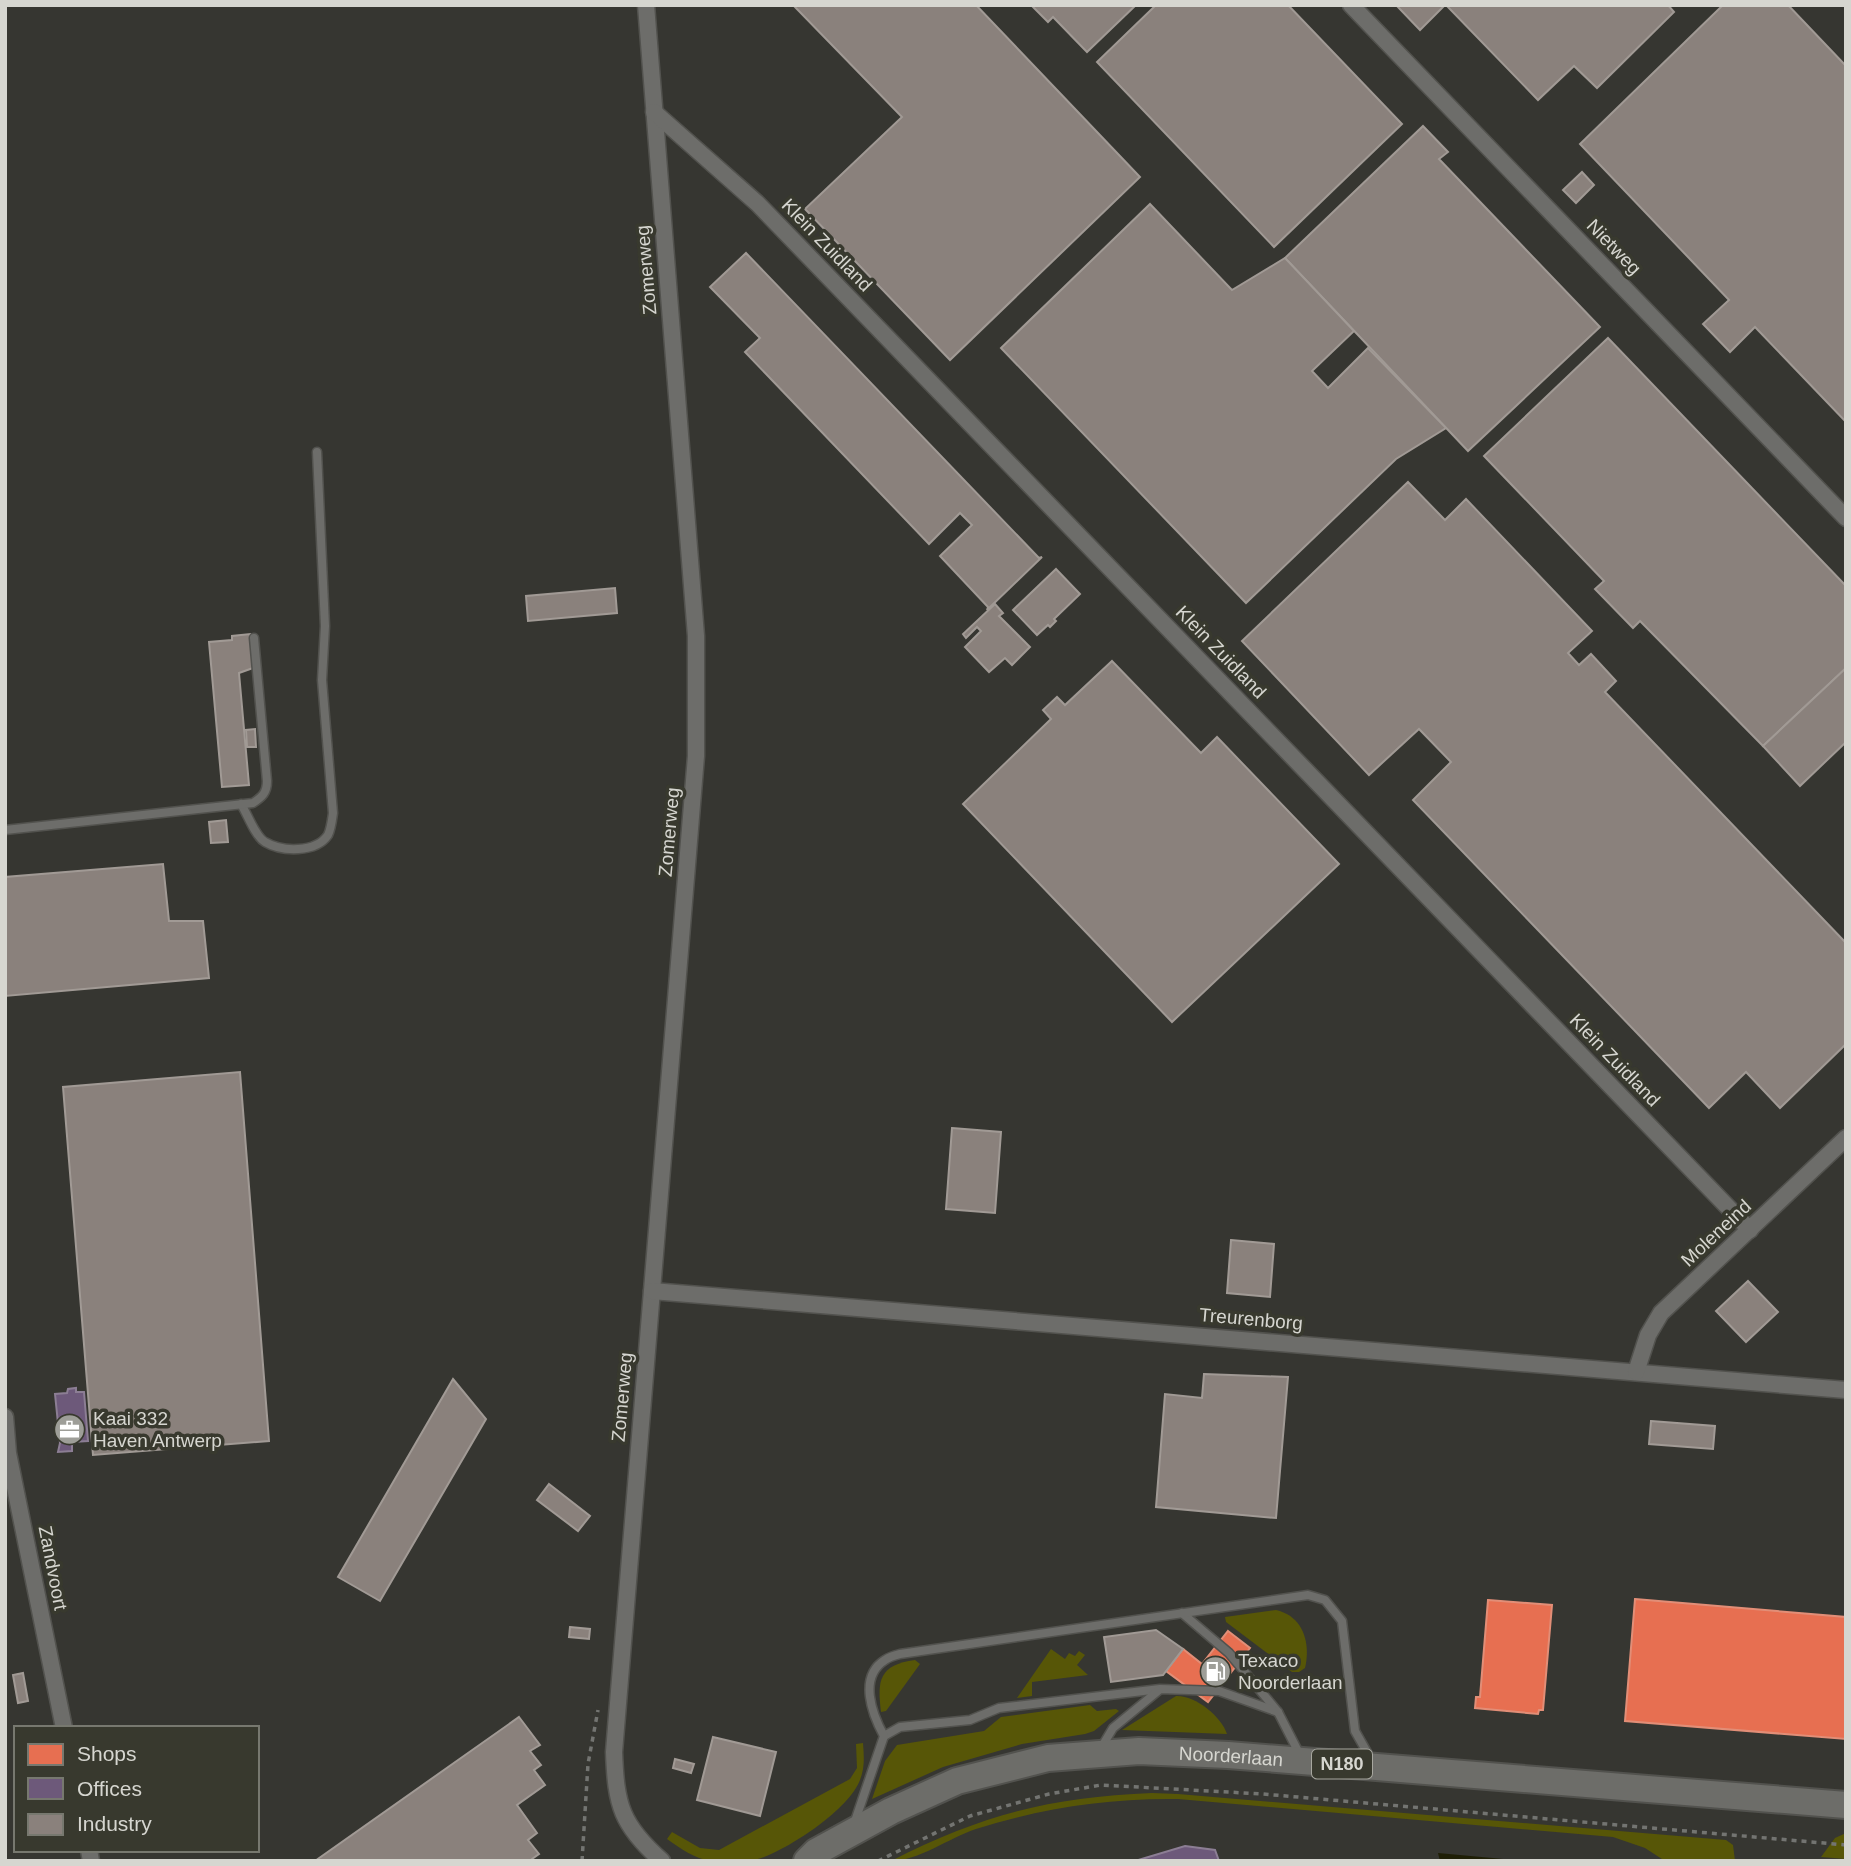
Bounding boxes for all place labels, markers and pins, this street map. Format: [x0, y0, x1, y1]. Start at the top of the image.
place label: Kaai 332 Haven Antwerp [93, 1408, 222, 1451]
office icon: Kaai 332 Haven Antwerp [53, 1412, 87, 1446]
place label: Texaco Noorderlaan [1238, 1650, 1343, 1693]
fuel station icon: Texaco Noorderlaan [1198, 1654, 1232, 1688]

